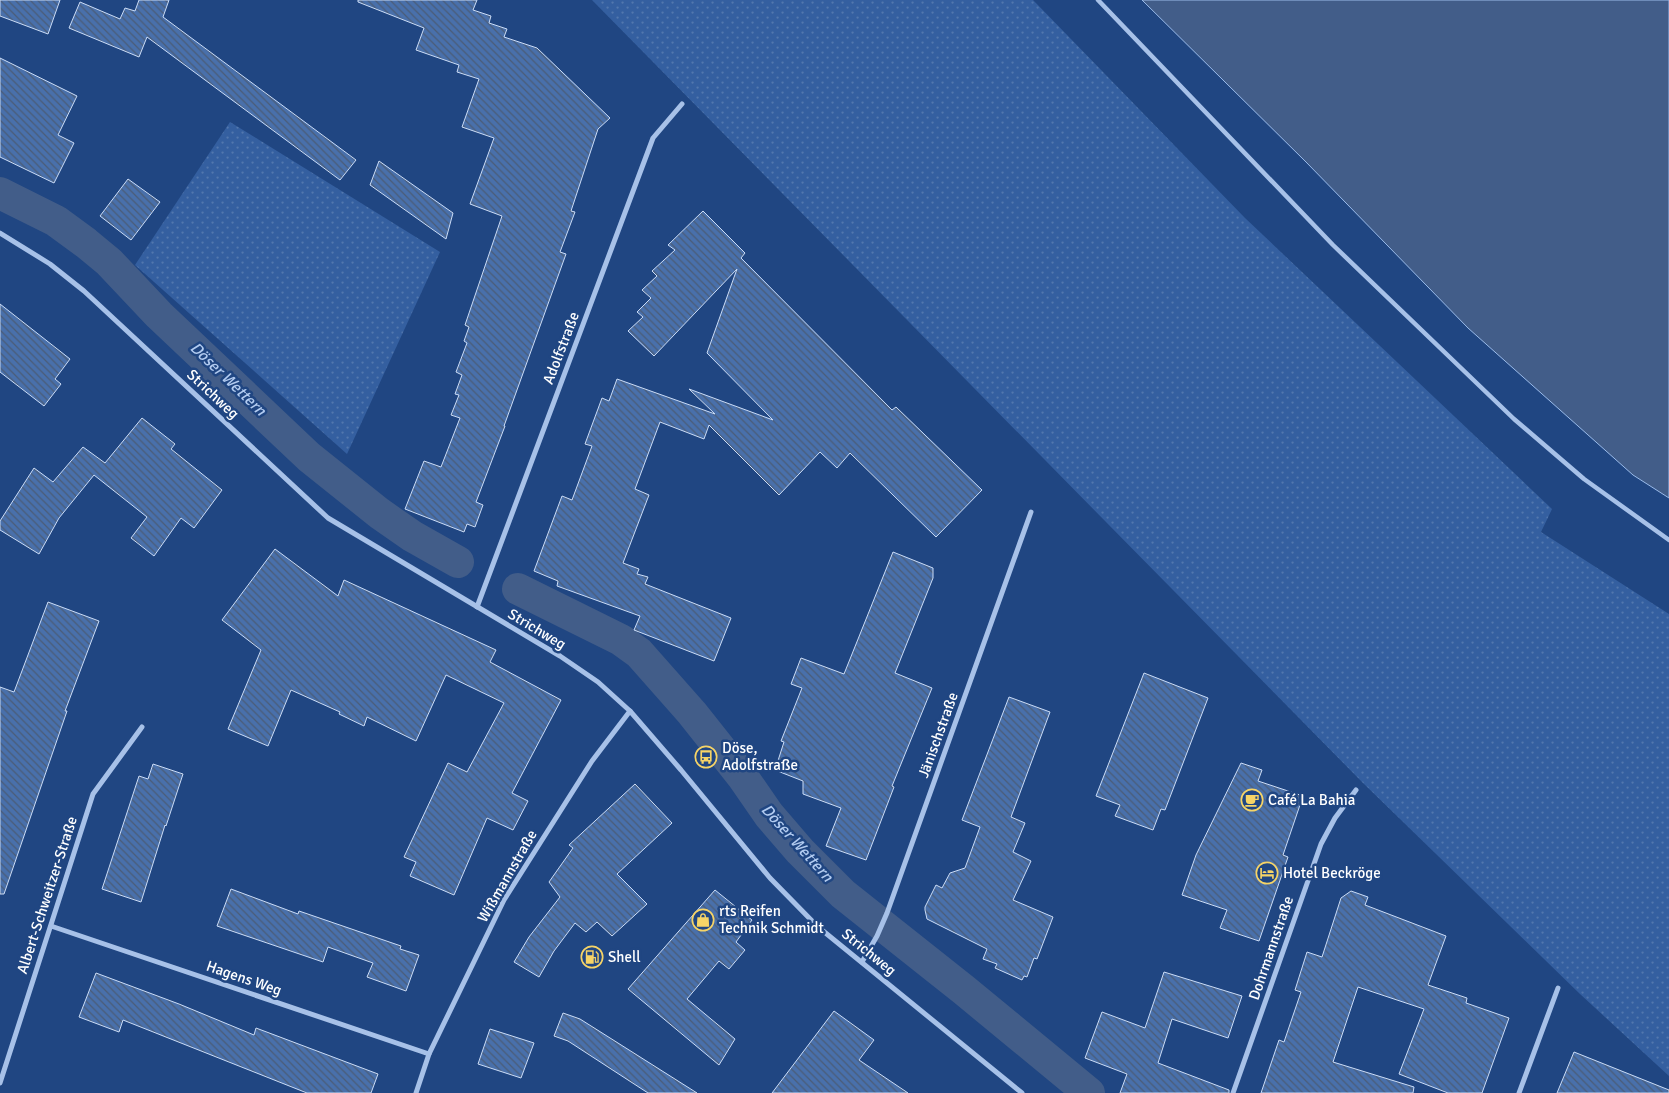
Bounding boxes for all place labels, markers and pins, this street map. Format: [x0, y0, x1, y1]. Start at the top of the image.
place label: Döse, Adolfstraße [722, 739, 798, 774]
bus stop icon: Döse, Adolfstraße [694, 745, 718, 769]
cafe icon: Café La Bahia [1240, 788, 1264, 812]
place label: Café La Bahia [1268, 791, 1355, 809]
hotel icon: Hotel Beckröge [1255, 861, 1279, 885]
place label: Hotel Beckröge [1283, 864, 1381, 882]
place label: rts Reifen Technik Schmidt [719, 902, 824, 937]
shop icon: rts Reifen Technik Schmidt [691, 908, 715, 932]
fuel station icon: Shell [580, 945, 604, 969]
place label: Shell [608, 948, 641, 966]

